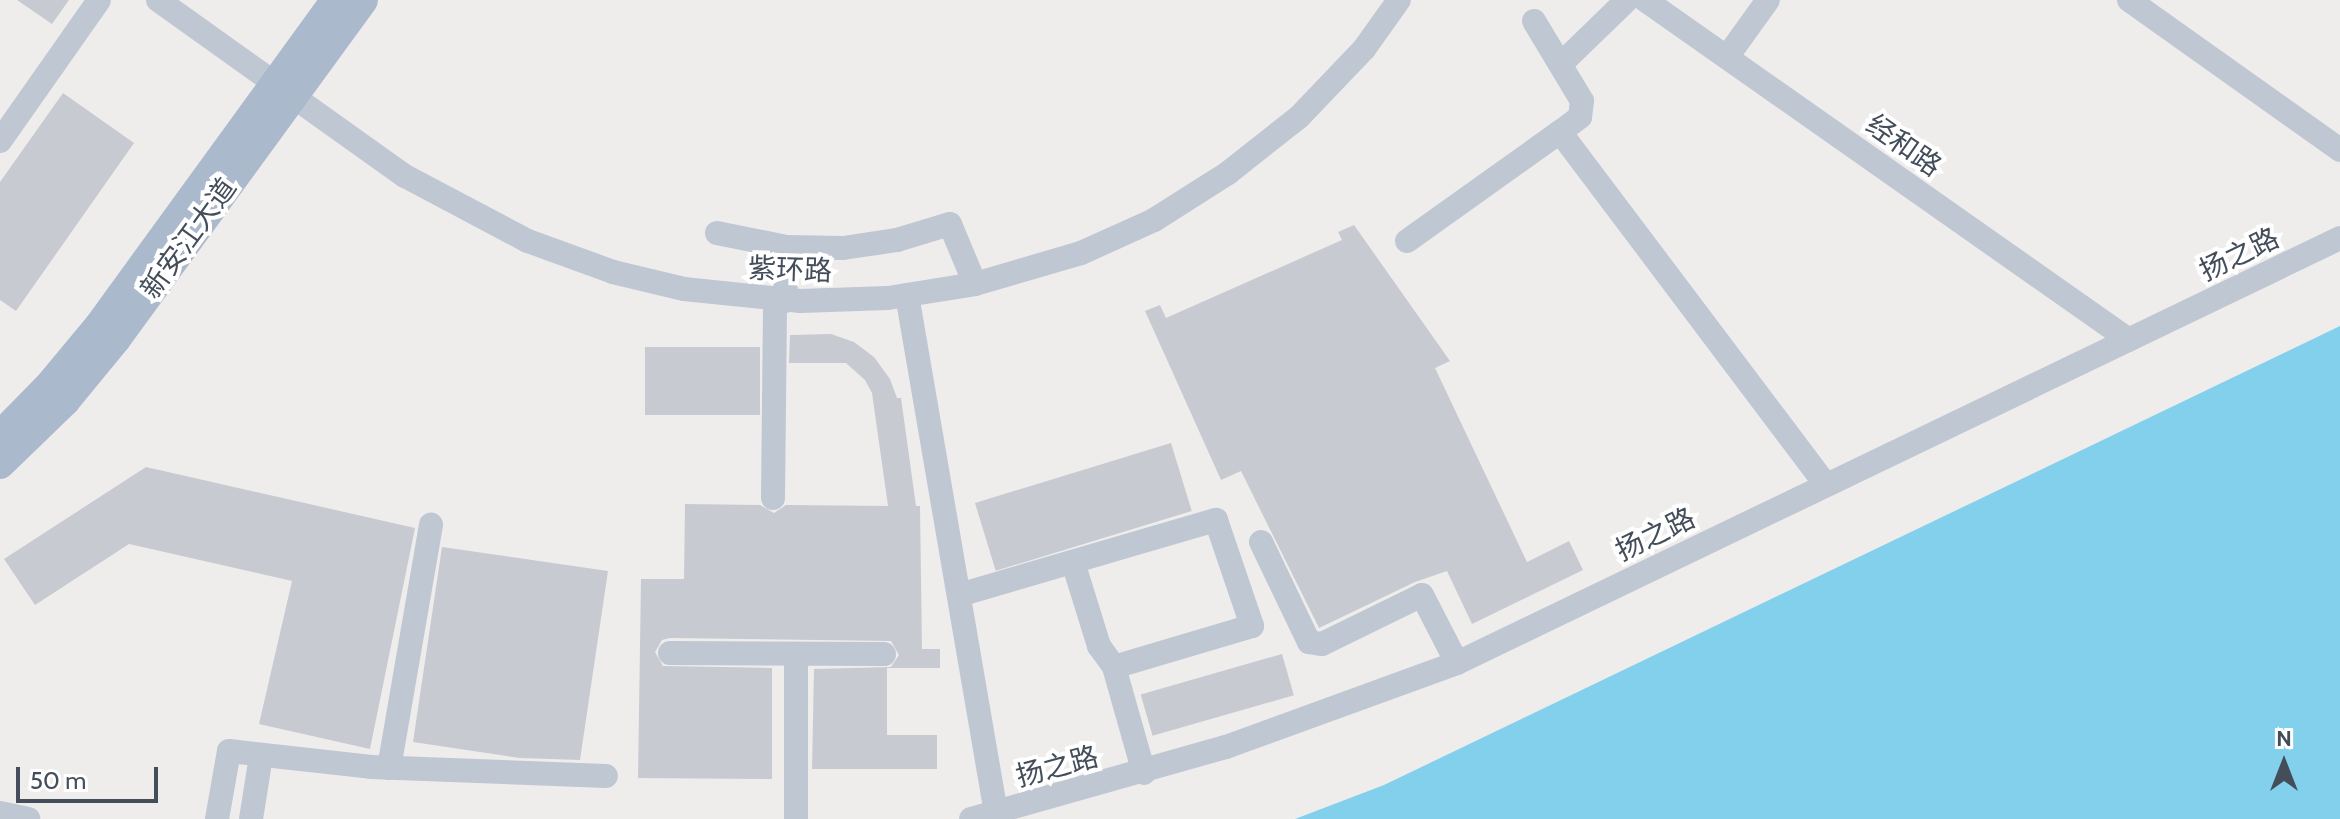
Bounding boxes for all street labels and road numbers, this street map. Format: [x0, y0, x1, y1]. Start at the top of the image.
street label: 经和路 [1860, 107, 1948, 183]
street label: 新安江大道 [133, 171, 243, 305]
street label: 扬之路 [2194, 220, 2284, 288]
street label: 紫环路 [747, 251, 833, 287]
street label: 扬之路 [1610, 500, 1700, 568]
street label: 扬之路 [1012, 739, 1102, 793]

